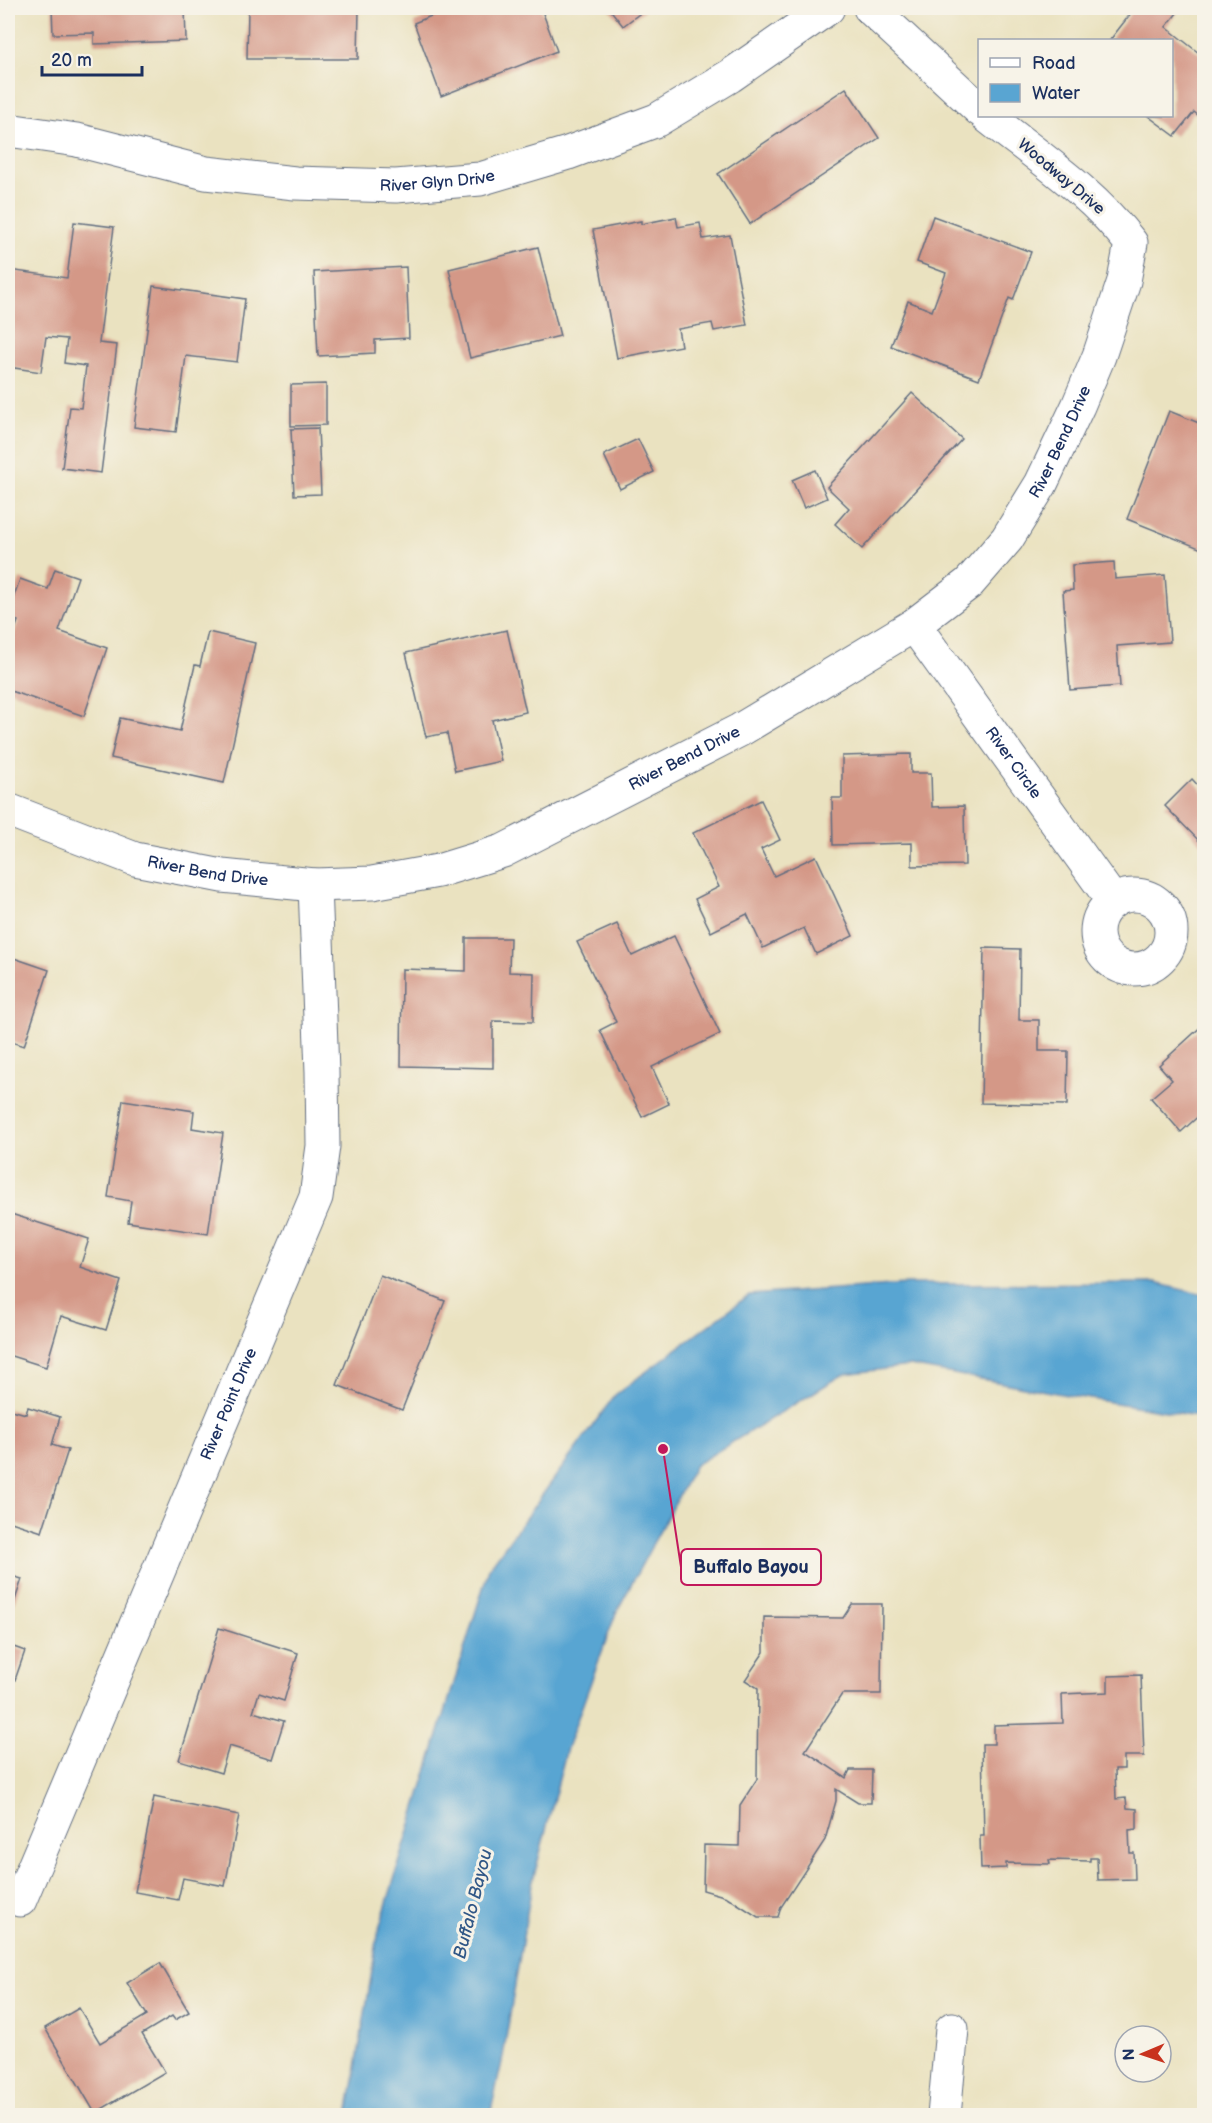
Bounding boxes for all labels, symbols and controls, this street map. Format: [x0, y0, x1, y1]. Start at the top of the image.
scale bar [42, 39, 142, 77]
legend [978, 39, 1173, 117]
text: 20 m [51, 50, 92, 71]
text: Road [1032, 53, 1076, 74]
text: Water [1032, 83, 1080, 104]
street label: Woodway Drive [1013, 135, 1109, 219]
street label: River Glyn Drive [379, 165, 498, 196]
street label: River Bend Drive [1025, 382, 1095, 502]
street label: River Bend Drive [626, 722, 744, 795]
street label: River Circle [981, 723, 1046, 803]
street label: River Bend Drive [146, 852, 270, 890]
street label: River Point Drive [197, 1345, 261, 1463]
callout: Buffalo Bayou [681, 1549, 821, 1585]
text: Buffalo Bayou [693, 1557, 809, 1578]
water label: Buffalo Bayou [449, 1847, 497, 1961]
north arrow [1113, 2024, 1173, 2084]
text: N [1120, 2048, 1139, 2061]

